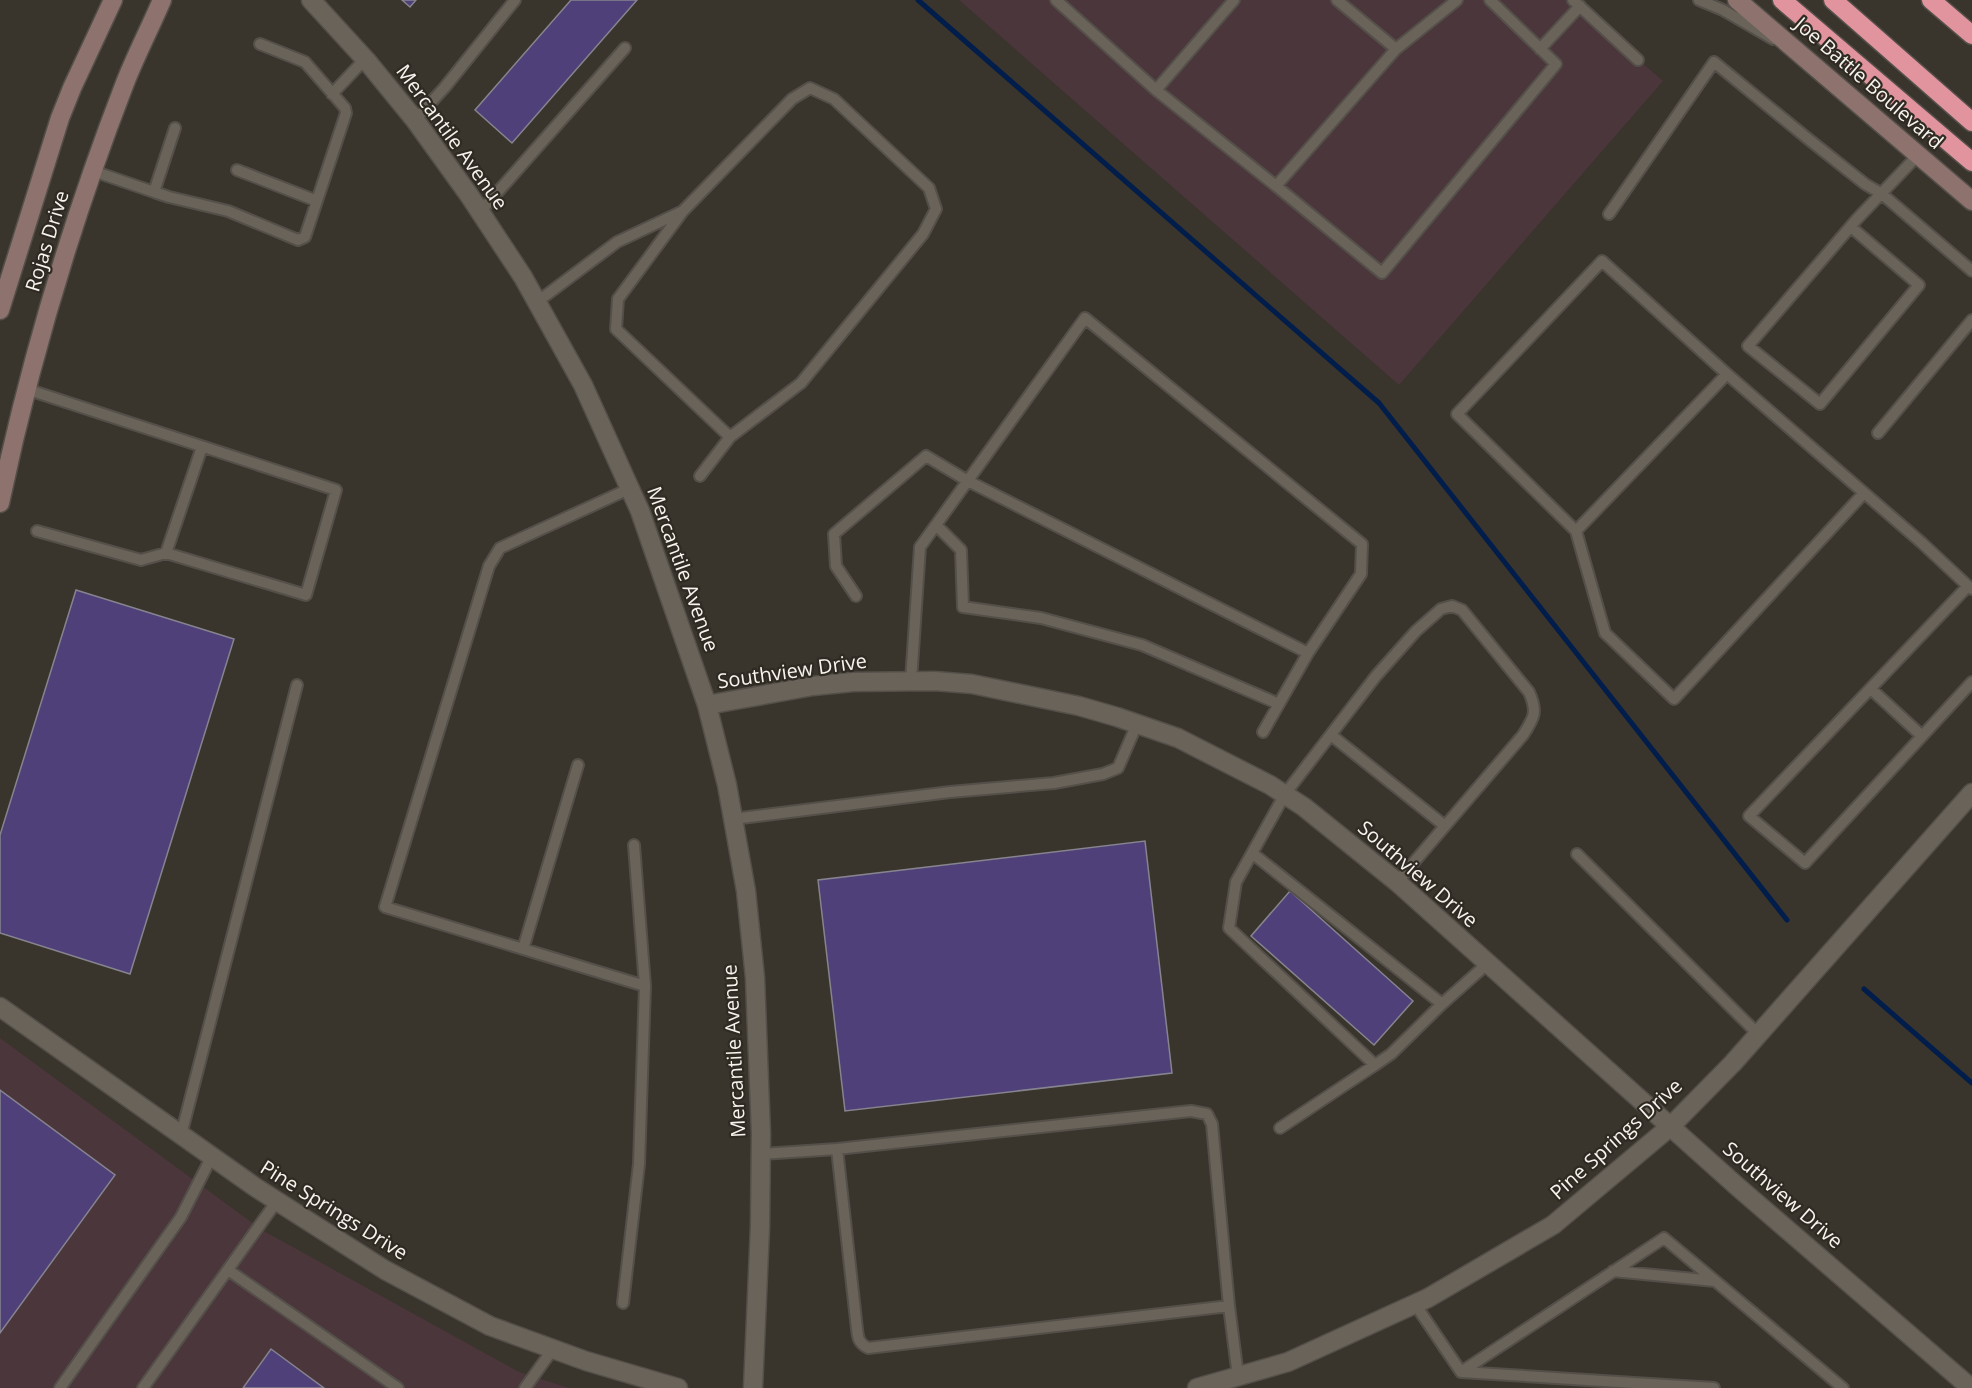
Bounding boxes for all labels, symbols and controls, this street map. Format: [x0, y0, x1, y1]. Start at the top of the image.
street label: Joe Battle Boulevard [1788, 9, 1949, 155]
street label: Mercantile Avenue [390, 59, 514, 215]
street label: Rojas Drive [18, 187, 75, 295]
street label: Mercantile Avenue [641, 483, 726, 655]
street label: Southview Drive [715, 647, 868, 694]
street label: Southview Drive [1353, 814, 1484, 933]
street label: Mercantile Avenue [715, 964, 752, 1138]
street label: Pine Springs Drive [1544, 1072, 1688, 1205]
street label: Southview Drive [1718, 1135, 1849, 1254]
street label: Pine Springs Drive [255, 1153, 413, 1266]

